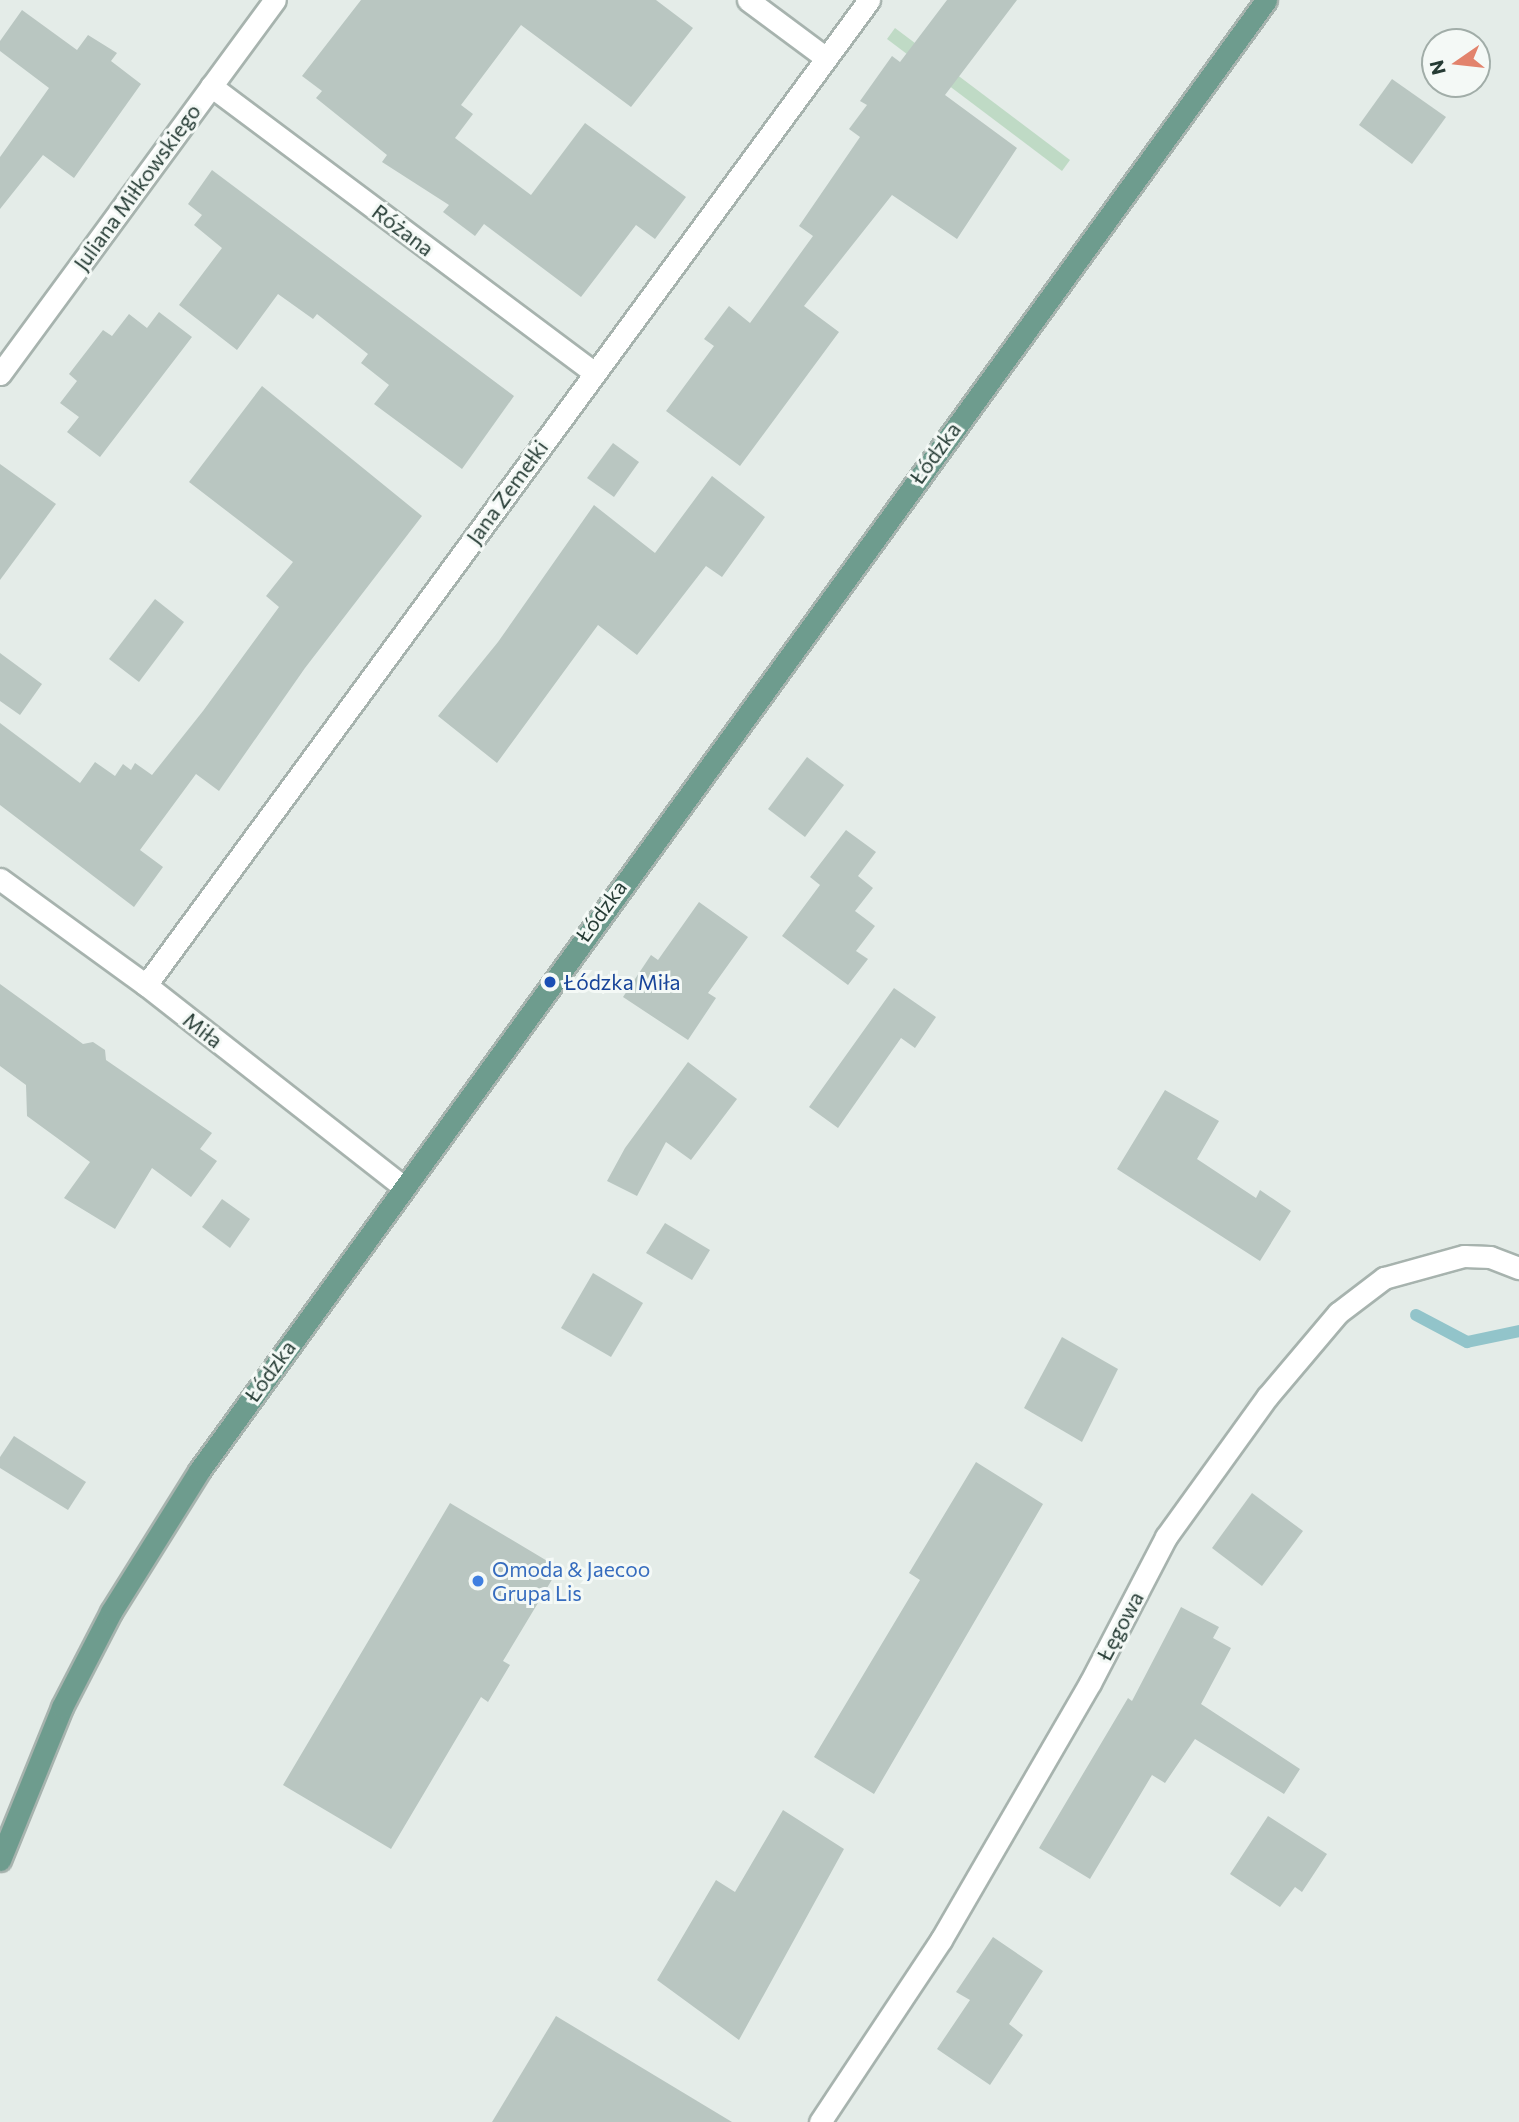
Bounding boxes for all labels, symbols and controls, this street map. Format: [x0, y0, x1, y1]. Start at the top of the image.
north arrow [1421, 28, 1491, 98]
text: N [1424, 58, 1450, 77]
street label: Juliana Miłkowskiego [68, 99, 206, 275]
street label: Różana [367, 199, 439, 261]
street label: Łódzka [904, 417, 966, 489]
street label: Jana Zemełki [461, 435, 553, 549]
street label: Łódzka [570, 875, 632, 947]
place label: Łódzka Miła [564, 969, 681, 995]
marker: Łódzka Miła [542, 974, 558, 990]
street label: Miła [178, 1007, 228, 1053]
street label: Łódzka [239, 1335, 301, 1407]
place label: Omoda & Jaecoo Grupa Lis [492, 1556, 650, 1606]
marker: Omoda & Jaecoo Grupa Lis [470, 1573, 486, 1589]
street label: Łęgowa [1091, 1587, 1149, 1665]

